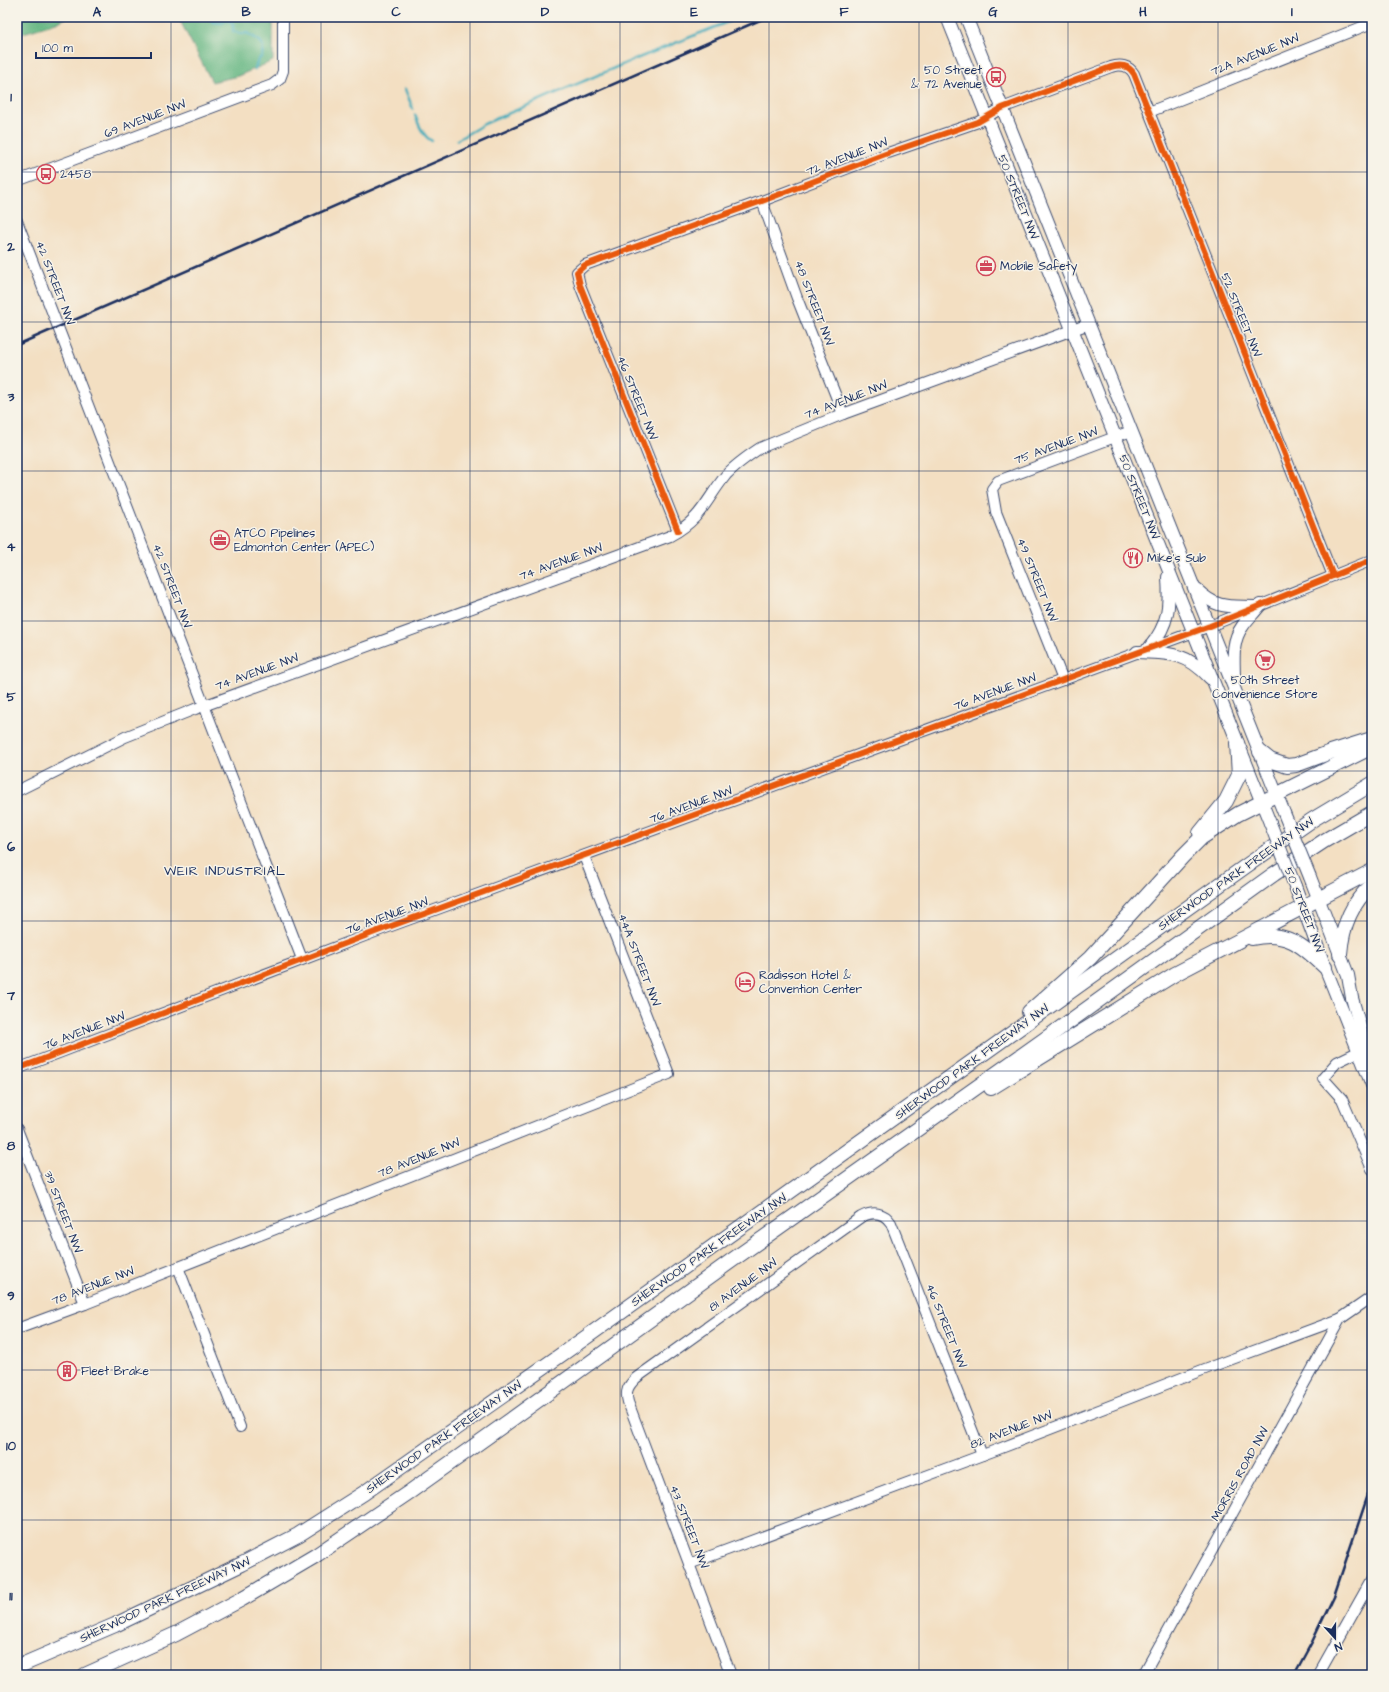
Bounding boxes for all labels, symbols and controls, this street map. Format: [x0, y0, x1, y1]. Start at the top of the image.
text: A [93, 3, 102, 21]
text: B [241, 3, 251, 21]
text: C [391, 3, 401, 21]
text: D [541, 3, 550, 21]
text: E [690, 3, 698, 21]
text: F [839, 3, 849, 21]
text: G [988, 3, 998, 21]
text: H [1139, 3, 1147, 21]
text: I [1291, 3, 1293, 21]
street label: 72A AVENUE NW [1208, 29, 1302, 80]
scale bar [36, 34, 151, 60]
text: 100 m [42, 40, 73, 57]
place label: 50 Street & 72 Avenue [911, 62, 983, 93]
bus stop icon: 50 Street & 72 Avenue [985, 66, 1007, 88]
text: 1 [10, 88, 12, 106]
street label: 69 AVENUE NW [102, 95, 189, 142]
street label: 72 AVENUE NW [804, 133, 891, 180]
street label: 50 STREET NW [993, 152, 1043, 243]
bus stop icon: 2458 [35, 163, 57, 185]
place label: 2458 [60, 166, 92, 183]
text: 2 [6, 238, 15, 256]
street label: 42 STREET NW [31, 238, 79, 328]
office icon: Mobile Safety [975, 255, 997, 277]
street label: 48 STREET NW [790, 258, 838, 349]
place label: Mobile Safety [1000, 258, 1078, 276]
street label: 52 STREET NW [1216, 270, 1266, 360]
street label: 46 STREET NW [612, 353, 662, 443]
street label: 74 AVENUE NW [802, 376, 891, 424]
text: 3 [7, 388, 15, 406]
street label: 75 AVENUE NW [1012, 423, 1101, 469]
street label: 50 STREET NW [1114, 452, 1164, 543]
place label: ATCO Pipelines Edmonton Center (APEC) [234, 525, 374, 556]
office icon: ATCO Pipelines Edmonton Center (APEC) [209, 529, 231, 551]
street label: 49 STREET NW [1012, 536, 1062, 625]
text: 4 [7, 538, 16, 556]
street label: 74 AVENUE NW [517, 539, 606, 585]
street label: 42 STREET NW [148, 541, 196, 631]
restaurant icon: Mike's Sub [1122, 547, 1144, 569]
place label: Mike's Sub [1147, 550, 1206, 567]
street label: 74 AVENUE NW [213, 649, 302, 695]
supermarket icon: 50th Street Convenience Store [1254, 649, 1276, 671]
street label: 76 AVENUE NW [951, 669, 1039, 715]
place label: 50th Street Convenience Store [1212, 672, 1318, 703]
text: 5 [6, 688, 16, 706]
street label: 76 AVENUE NW [647, 782, 735, 828]
street label: SHERWOOD PARK FREEWAY NW [1155, 813, 1318, 934]
text: 6 [7, 838, 16, 856]
district label: WEIR INDUSTRIAL [164, 862, 286, 880]
street label: 50 STREET NW [1280, 865, 1328, 956]
street label: 76 AVENUE NW [343, 893, 431, 939]
street label: 44A STREET NW [614, 911, 665, 1009]
place label: Radisson Hotel & Convention Center [759, 967, 863, 998]
hotel icon: Radisson Hotel & Convention Center [734, 971, 756, 993]
text: 7 [6, 987, 16, 1005]
street label: SHERWOOD PARK FREEWAY NW [892, 1000, 1053, 1124]
street label: 76 AVENUE NW [40, 1007, 128, 1055]
street label: 78 AVENUE NW [375, 1134, 463, 1182]
text: 8 [7, 1137, 16, 1155]
street label: 39 STREET NW [40, 1168, 87, 1256]
street label: SHERWOOD PARK FREEWAY NW [628, 1189, 791, 1310]
street label: 81 AVENUE NW [705, 1254, 782, 1316]
street label: 78 AVENUE NW [49, 1262, 137, 1310]
street label: 46 STREET NW [921, 1281, 971, 1371]
text: 9 [7, 1287, 15, 1305]
building icon: Fleet Brake [56, 1360, 78, 1382]
place label: Fleet Brake [81, 1363, 149, 1380]
street label: SHERWOOD PARK FREEWAY NW [363, 1376, 526, 1497]
street label: 82 AVENUE NW [967, 1406, 1055, 1453]
street label: MORRIS ROAD NW [1207, 1423, 1273, 1524]
text: 10 [6, 1437, 17, 1455]
street label: 43 STREET NW [665, 1483, 713, 1572]
street label: SHERWOOD PARK FREEWAY NW [77, 1553, 254, 1647]
text: 11 [9, 1587, 13, 1605]
north arrow [1315, 1618, 1355, 1658]
text: N [1332, 1639, 1344, 1655]

